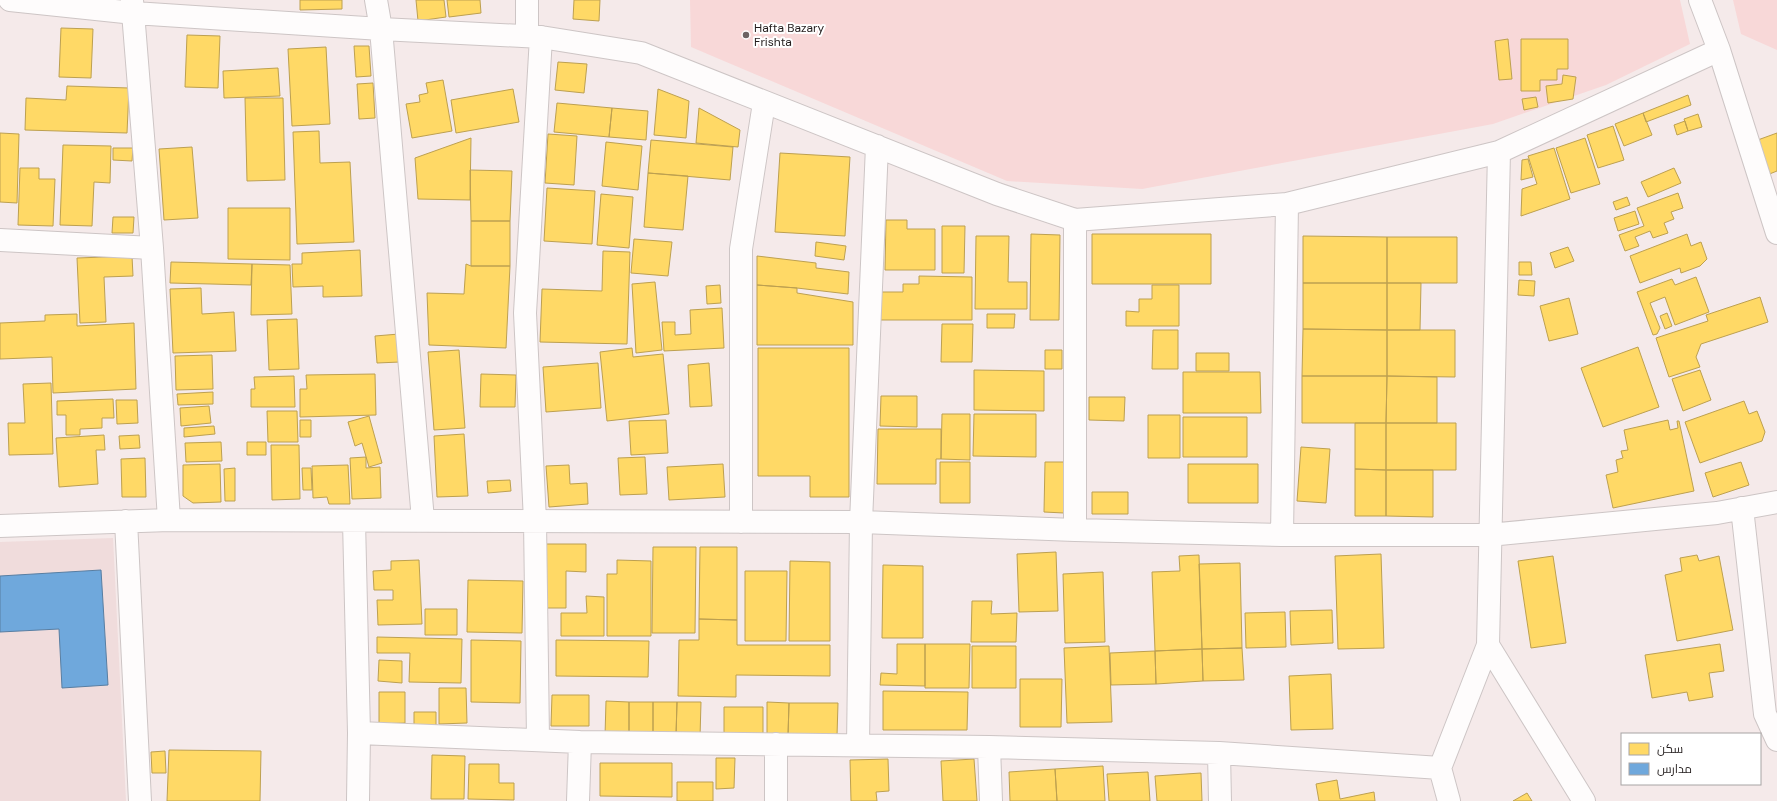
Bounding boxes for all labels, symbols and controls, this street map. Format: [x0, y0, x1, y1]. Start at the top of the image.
place label: Hafta Bazary Frishta [754, 20, 824, 50]
marker: Hafta Bazary Frishta [741, 30, 751, 40]
legend [1621, 733, 1761, 785]
text: سكن [1657, 741, 1683, 757]
text: مدارس [1657, 761, 1692, 777]

